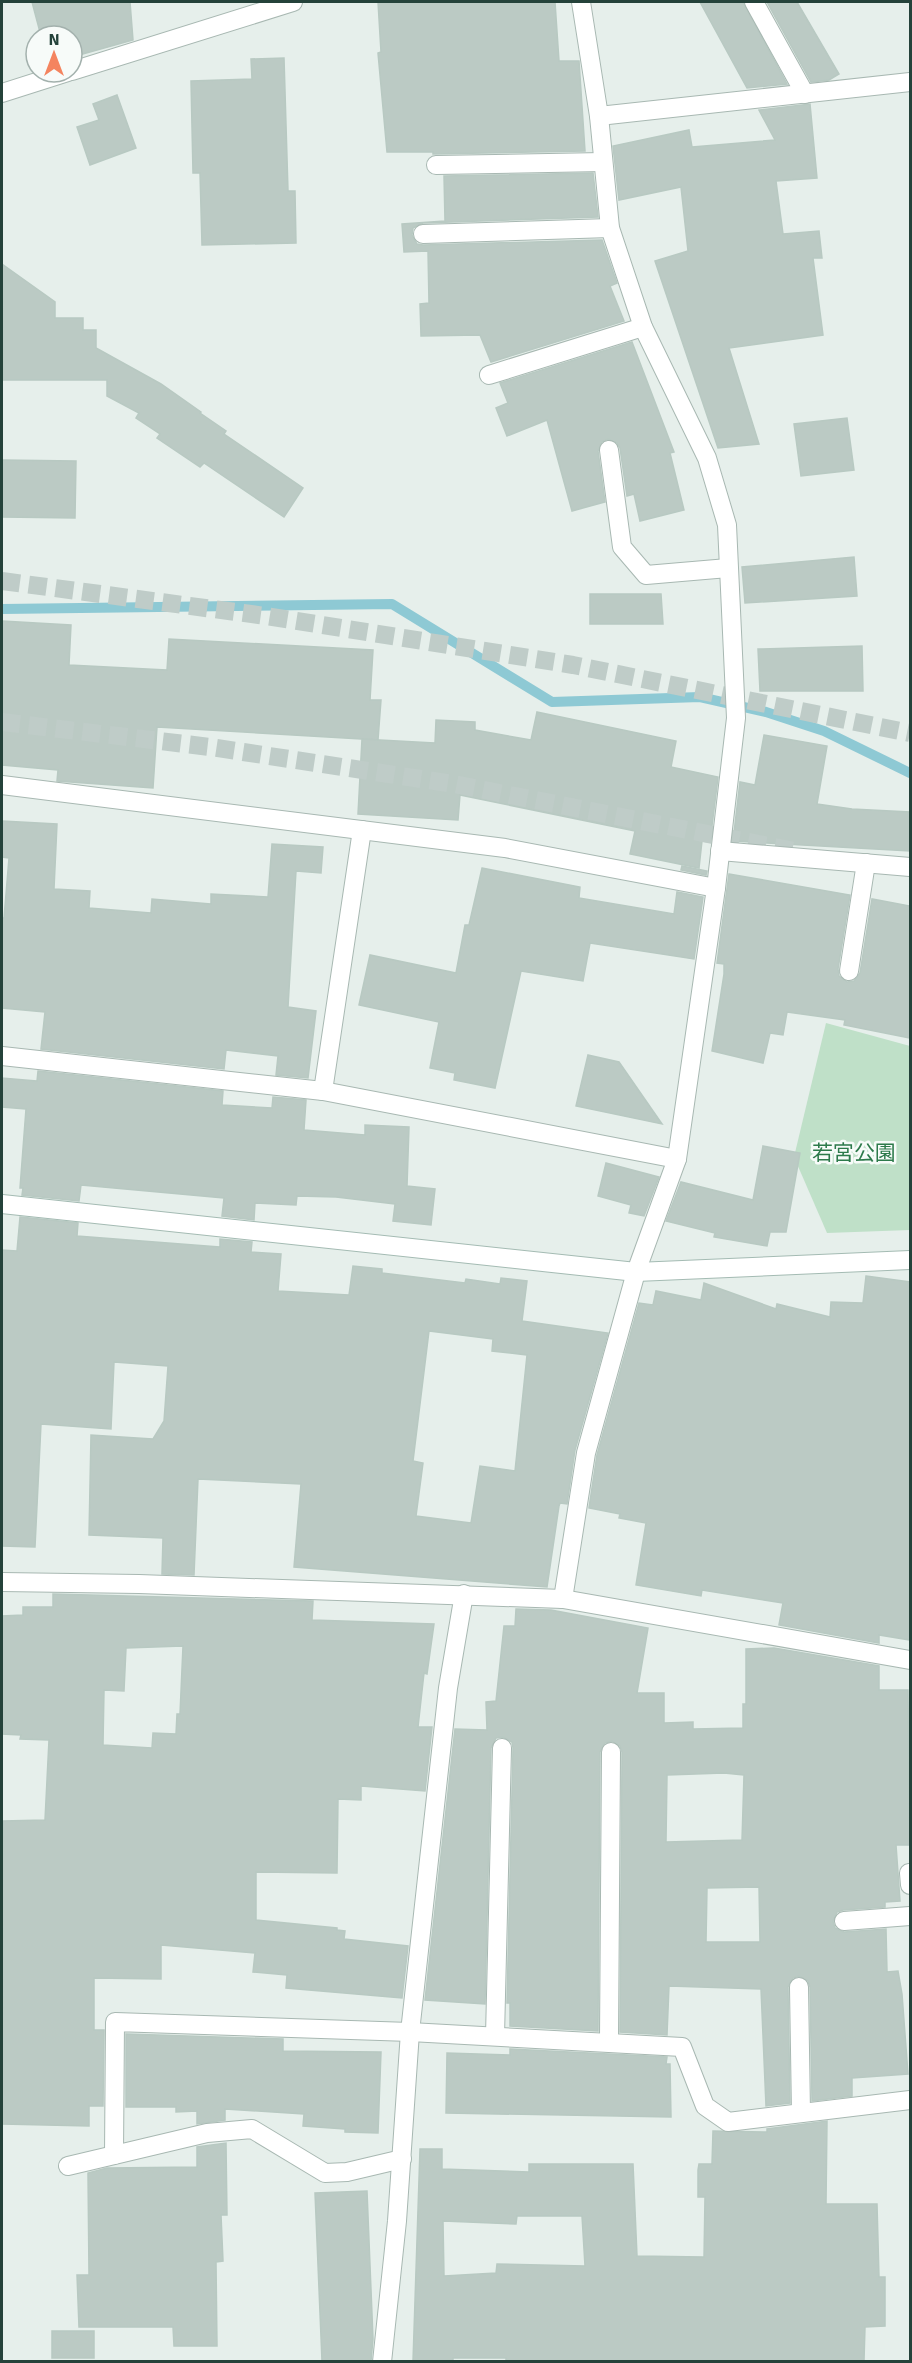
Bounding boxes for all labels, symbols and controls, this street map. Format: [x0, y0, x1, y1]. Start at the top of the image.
north arrow [24, 24, 84, 84]
text: N [48, 30, 60, 50]
park label: 若宮公園 [812, 1140, 896, 1166]

